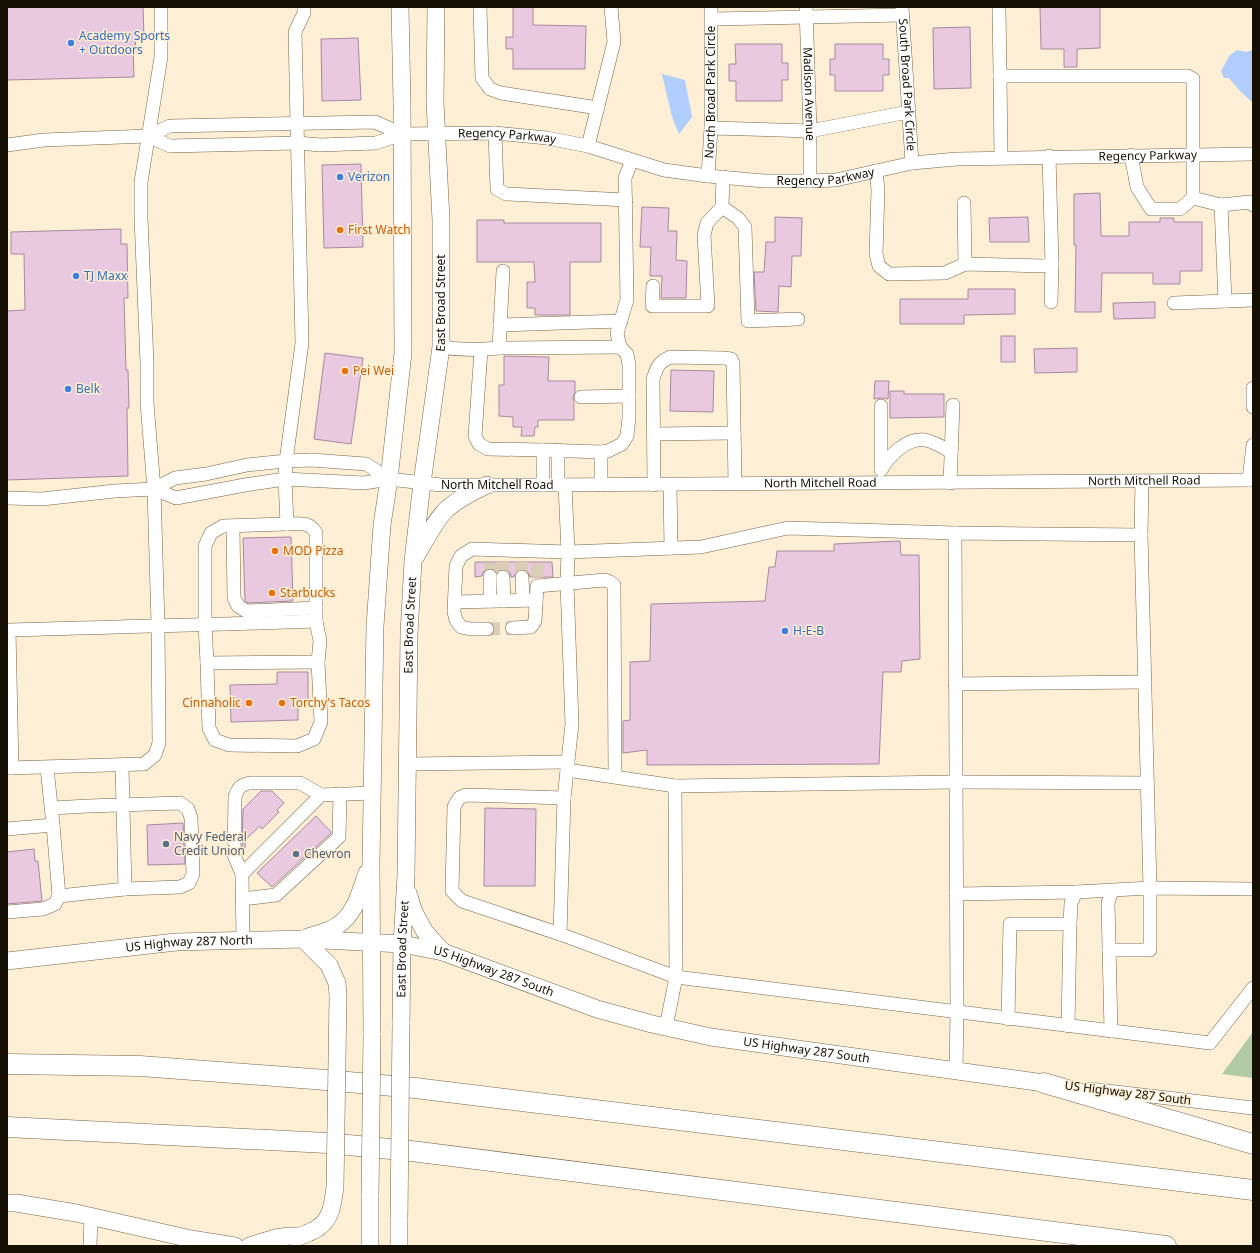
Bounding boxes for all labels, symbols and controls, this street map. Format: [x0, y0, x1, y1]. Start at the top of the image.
street label: South Broad Park Circle [895, 18, 920, 152]
street label: North Broad Park Circle [700, 25, 719, 159]
place label: Academy Sports + Outdoors [79, 27, 170, 58]
marker: Academy Sports + Outdoors [66, 38, 76, 48]
street label: Madison Avenue [799, 47, 819, 141]
street label: Regency Parkway [458, 124, 559, 148]
street label: Regency Parkway [1098, 146, 1198, 165]
street label: Regency Parkway [777, 162, 877, 189]
place label: Verizon [348, 168, 390, 185]
marker: Verizon [335, 172, 345, 182]
place label: First Watch [348, 221, 411, 238]
marker: First Watch [335, 225, 345, 235]
street label: East Broad Street [431, 254, 449, 353]
place label: TJ Maxx [84, 267, 128, 284]
marker: TJ Maxx [71, 271, 81, 281]
place label: Pei Wei [353, 362, 394, 379]
marker: Pei Wei [340, 366, 350, 376]
place label: Belk [76, 380, 101, 397]
marker: Belk [63, 384, 73, 394]
street label: North Mitchell Road [1088, 471, 1201, 489]
street label: North Mitchell Road [764, 474, 877, 491]
street label: North Mitchell Road [441, 476, 554, 493]
place label: MOD Pizza [283, 542, 344, 559]
marker: MOD Pizza [270, 546, 280, 556]
street label: East Broad Street [400, 575, 420, 674]
place label: Starbucks [280, 584, 336, 601]
marker: Starbucks [267, 588, 277, 598]
place label: H-E-B [793, 622, 824, 639]
marker: H-E-B [780, 626, 790, 636]
place label: Cinnaholic [182, 694, 241, 711]
place label: Torchy's Tacos [290, 694, 370, 711]
marker: Cinnaholic [244, 698, 254, 708]
marker: Torchy's Tacos [277, 698, 287, 708]
place label: Navy Federal Credit Union [174, 828, 247, 859]
marker: Navy Federal Credit Union [161, 839, 171, 849]
place label: Chevron [304, 845, 351, 862]
marker: Chevron [291, 849, 301, 859]
street label: East Broad Street [392, 899, 413, 998]
street label: US Highway 287 North [124, 931, 253, 956]
street label: US Highway 287 South [432, 941, 557, 1000]
street label: US Highway 287 South [742, 1033, 871, 1067]
street label: US Highway 287 South [1064, 1076, 1192, 1109]

